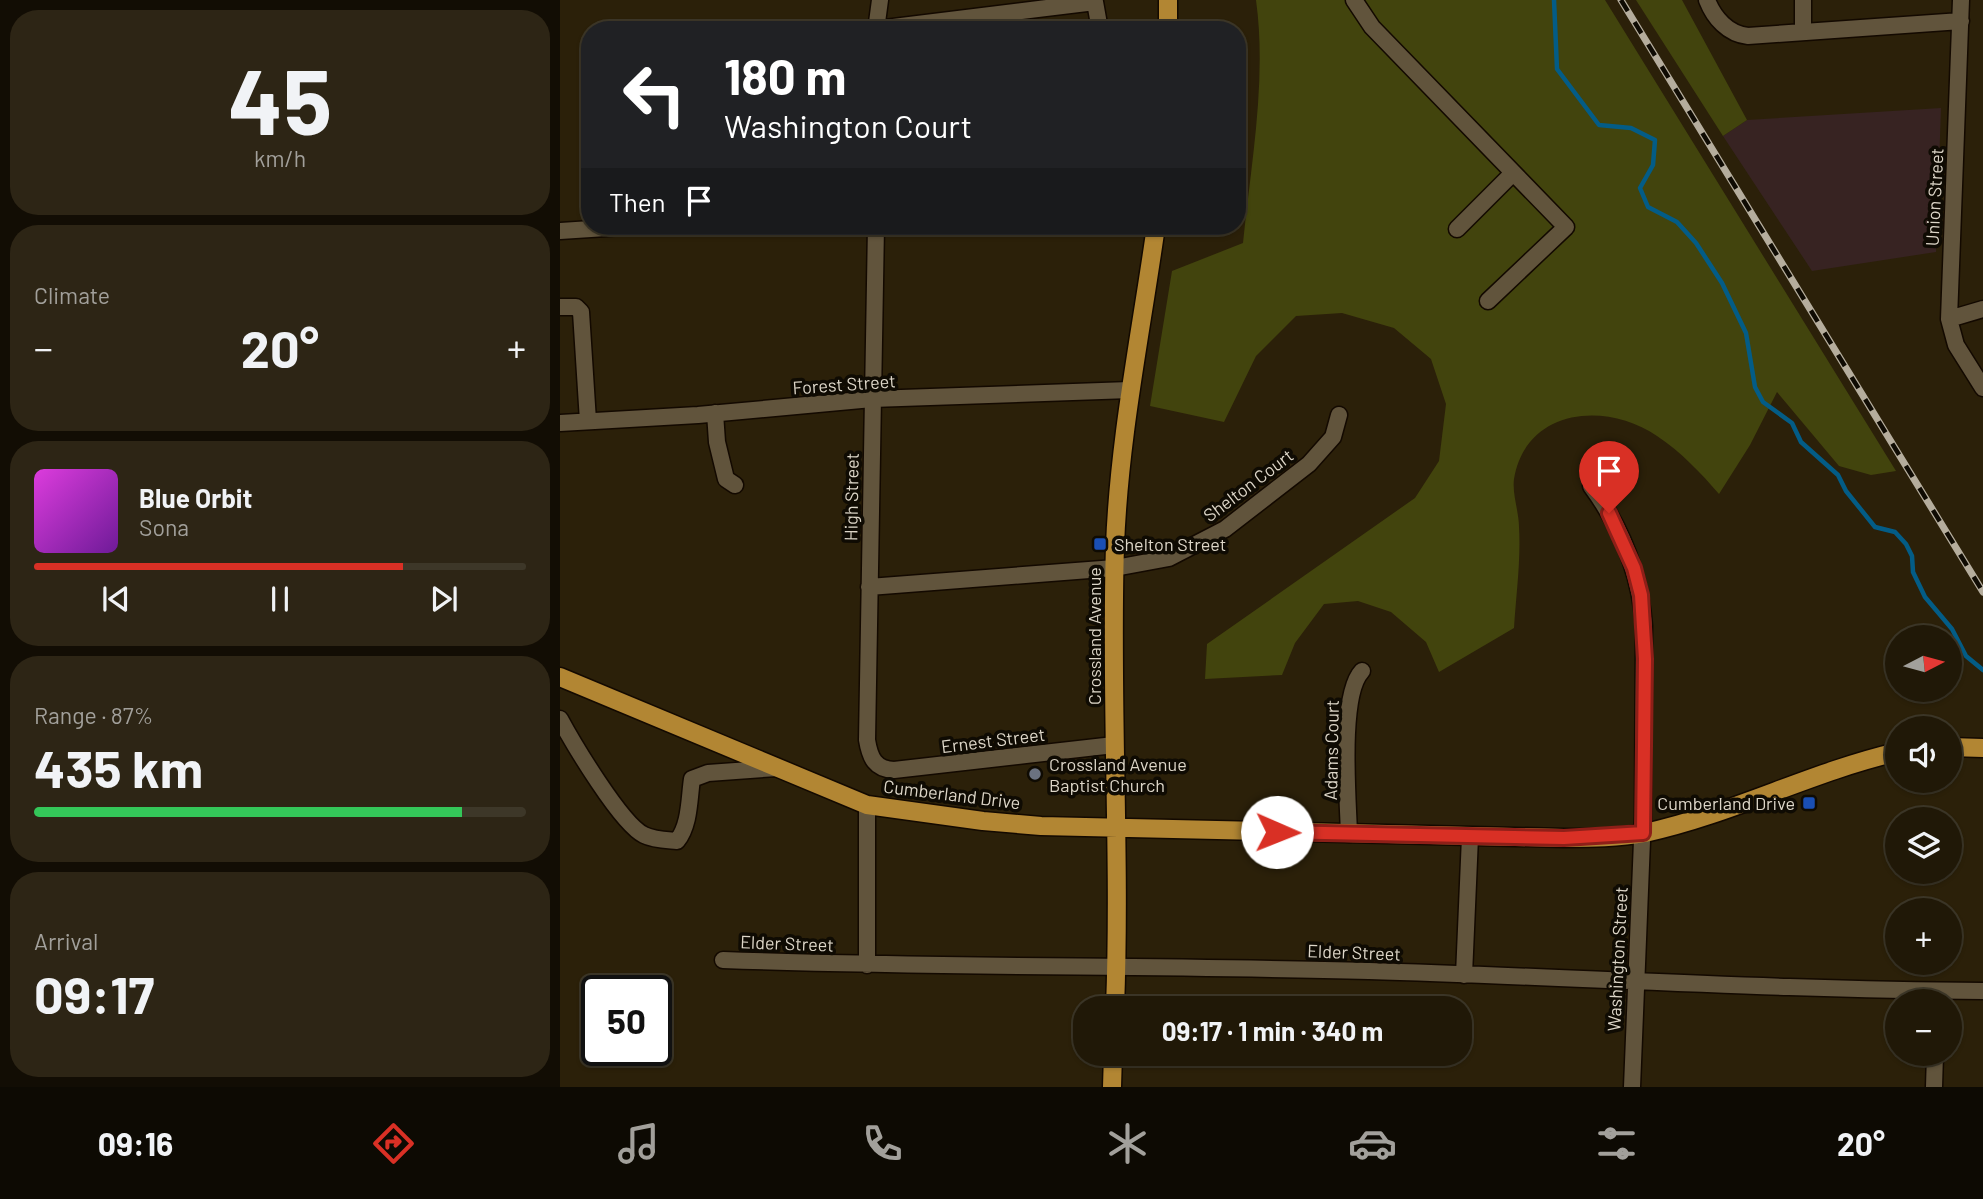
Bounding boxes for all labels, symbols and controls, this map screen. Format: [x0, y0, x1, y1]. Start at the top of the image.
text: 45 [228, 44, 332, 153]
text: 180 m [724, 46, 847, 105]
icon: left [609, 49, 700, 140]
text: Washington Court [724, 106, 972, 144]
text: km/h [254, 144, 306, 172]
street label: Union Street [1920, 147, 1948, 247]
icon: arrive [680, 182, 718, 220]
text: Then [609, 186, 666, 217]
text: Climate [34, 281, 110, 309]
text: 20° [241, 316, 319, 378]
text: − [34, 324, 53, 370]
text: + [507, 324, 526, 370]
street label: Forest Street [792, 369, 896, 399]
pin [1579, 441, 1639, 513]
street label: Shelton Court [1199, 444, 1297, 526]
icon: arrive [1590, 452, 1628, 490]
street label: High Street [839, 453, 863, 541]
text: Blue Orbit [139, 482, 252, 513]
text: Sona [139, 513, 189, 541]
place label: Shelton Street [1114, 533, 1226, 555]
marker: Shelton Street [1092, 536, 1108, 552]
street label: Crossland Avenue [1083, 567, 1105, 705]
icon: previous [97, 580, 135, 618]
icon: pause [261, 580, 299, 618]
icon: next [425, 580, 463, 618]
north arrow [1885, 625, 1962, 702]
map controls [1885, 625, 1962, 1066]
street label: Adams Court [1319, 700, 1343, 800]
text: Range · 87% [34, 701, 153, 729]
button: sound [1885, 716, 1962, 793]
street label: Ernest Street [940, 723, 1046, 757]
text: 435 km [34, 736, 203, 798]
place label: Crossland Avenue Baptist Church [1049, 753, 1187, 796]
marker: Crossland Avenue Baptist Church [1027, 766, 1043, 782]
street label: Cumberland Drive [882, 775, 1022, 813]
place label: Cumberland Drive [1657, 792, 1795, 814]
position arrow [1240, 795, 1314, 869]
marker: Cumberland Drive [1801, 795, 1817, 811]
button: layers [1885, 807, 1962, 884]
street label: Washington Street [1602, 886, 1632, 1032]
button: + [1885, 898, 1962, 975]
text: Arrival [34, 927, 98, 955]
street label: Elder Street [740, 930, 834, 956]
street label: Elder Street [1307, 939, 1401, 965]
text: 09:17 [34, 962, 154, 1024]
speed limit sign: 50 [581, 975, 672, 1066]
button: − [1885, 989, 1962, 1066]
text: 09:17 · 1 min · 340 m [1162, 1015, 1383, 1046]
icon: directions [369, 1119, 418, 1168]
icon: music [614, 1119, 663, 1168]
icon: phone [858, 1119, 907, 1168]
icon: climate [1103, 1119, 1152, 1168]
icon: car [1348, 1119, 1397, 1168]
icon: filters [1592, 1119, 1641, 1168]
text: 09:16 [98, 1124, 173, 1162]
text: 20° [1837, 1124, 1885, 1162]

